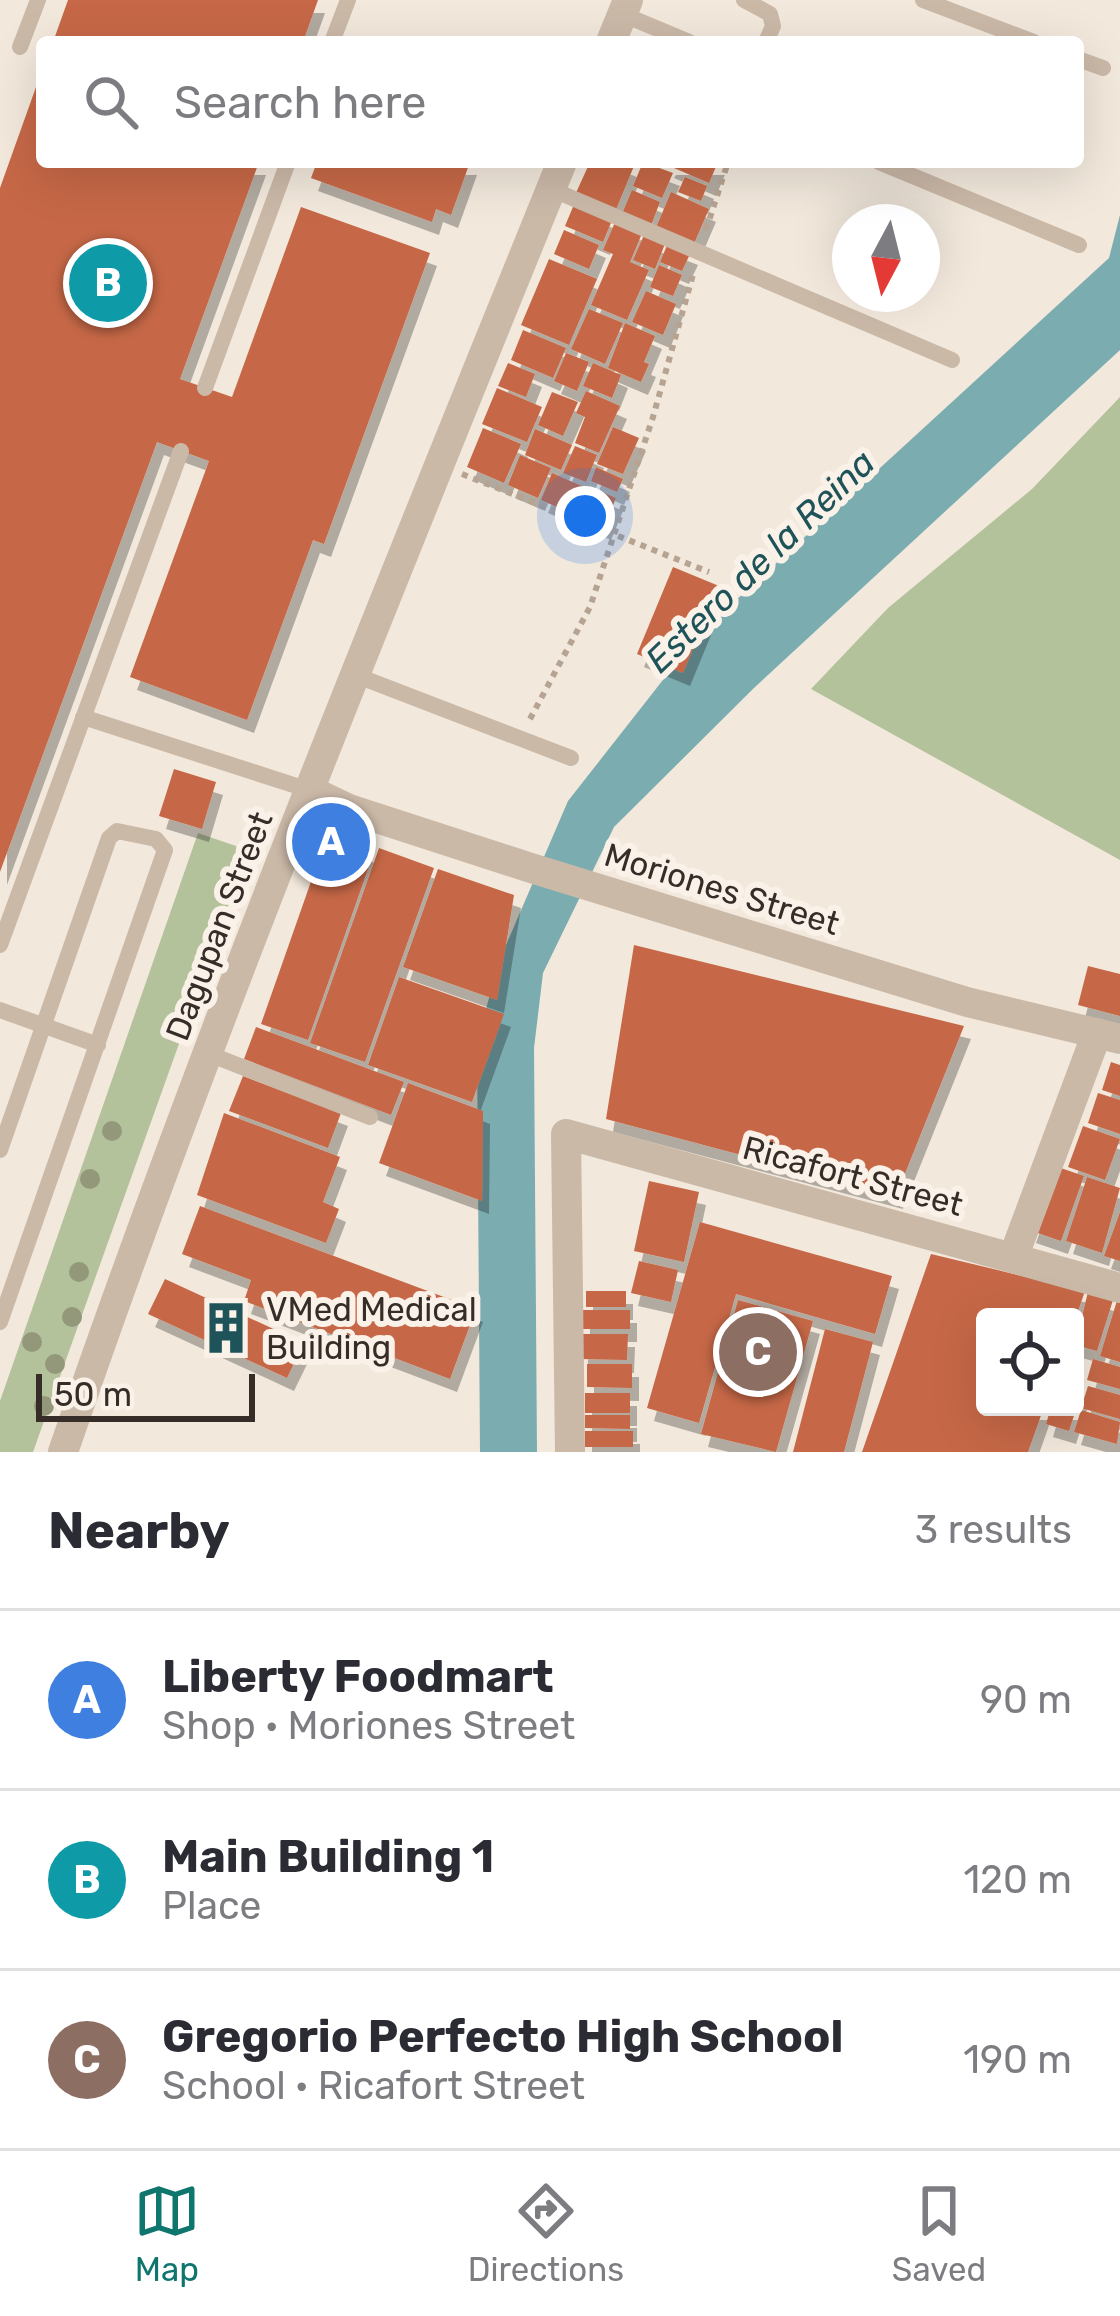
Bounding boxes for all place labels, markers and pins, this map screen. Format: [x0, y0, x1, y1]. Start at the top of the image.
pin: B [69, 238, 147, 328]
pin: A [292, 797, 370, 887]
place label: VMed Medical Building [266, 1290, 477, 1367]
building icon: VMed Medical Building [197, 1299, 255, 1357]
pin: C [719, 1307, 797, 1397]

